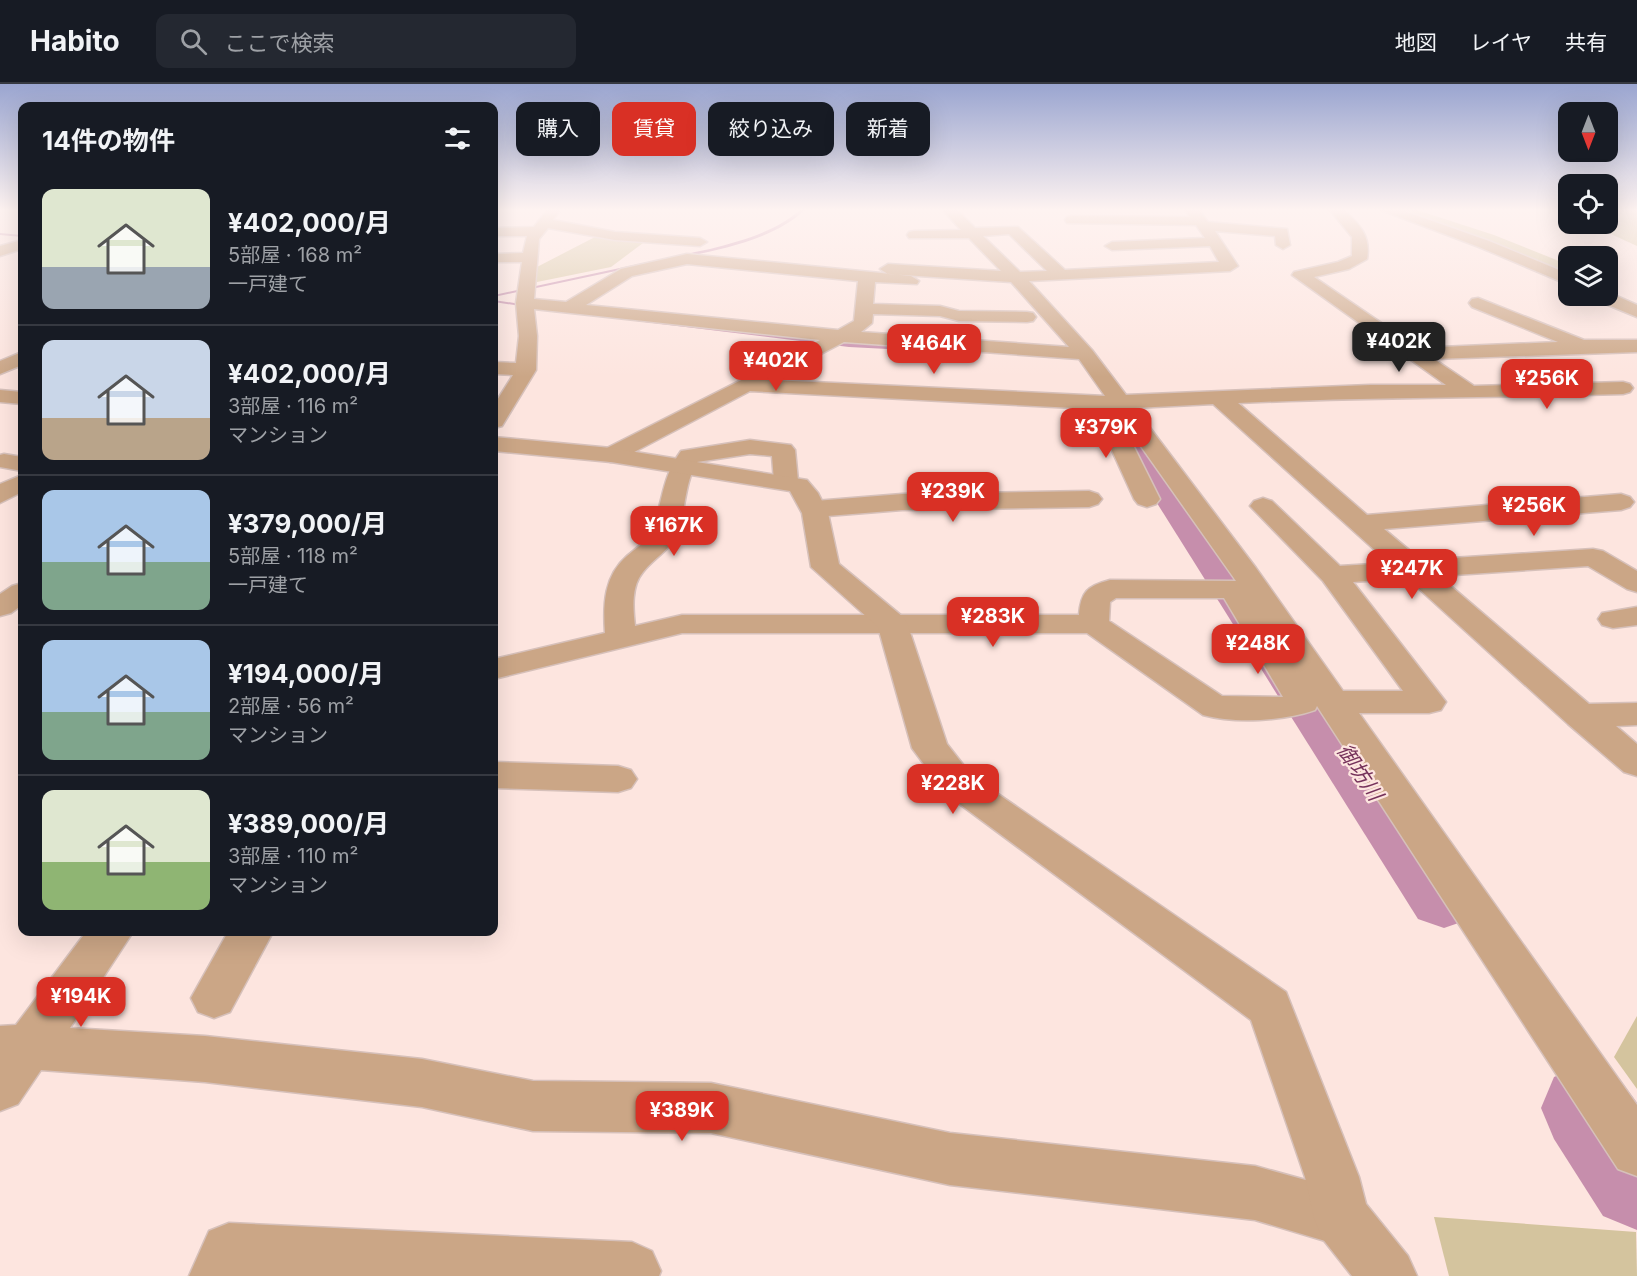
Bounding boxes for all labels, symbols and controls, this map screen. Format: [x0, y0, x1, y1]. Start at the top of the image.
search box [156, 14, 576, 68]
text: Habito [30, 24, 120, 58]
icon: search [177, 25, 210, 58]
text: ここで検索 [225, 30, 335, 56]
text: 地図 [1395, 30, 1437, 55]
text: レイヤ [1470, 30, 1532, 55]
text: 共有 [1565, 30, 1607, 55]
chip: 購入 [516, 102, 600, 156]
chip: 賃貸 [612, 102, 696, 156]
chip: 絞り込み [708, 102, 834, 156]
chip: 新着 [846, 102, 930, 156]
north arrow [1558, 102, 1618, 162]
map controls [1558, 102, 1618, 306]
icon: filters [441, 122, 474, 155]
text: 14件の物件 [42, 125, 175, 156]
button: locate [1558, 174, 1618, 234]
text: ¥402,000/月 [228, 207, 391, 238]
icon: home [90, 213, 162, 285]
text: 5部屋 · 168 m² [228, 243, 362, 267]
button: layers [1558, 246, 1618, 306]
text: 一戸建て [228, 272, 308, 296]
pin: ¥402K [1357, 322, 1441, 373]
pin: ¥464K [892, 324, 976, 375]
text: ¥402K [1366, 329, 1432, 353]
text: ¥464K [901, 331, 967, 355]
pin: ¥402K [734, 341, 818, 392]
text: ¥402K [743, 348, 809, 372]
text: ¥402,000/月 [228, 358, 391, 389]
pin: ¥256K [1505, 359, 1589, 410]
icon: home [90, 364, 162, 436]
text: ¥256K [1515, 366, 1579, 390]
text: 3部屋 · 116 m² [228, 394, 358, 418]
pin: ¥379K [1064, 408, 1148, 459]
text: ¥379K [1074, 415, 1138, 439]
text: マンション [228, 423, 328, 447]
pin: ¥239K [911, 472, 995, 523]
text: ¥239K [921, 479, 985, 503]
pin: ¥256K [1492, 486, 1576, 537]
text: ¥256K [1502, 493, 1566, 517]
pin: ¥167K [632, 506, 716, 557]
text: ¥379,000/月 [228, 508, 387, 539]
text: ¥167K [644, 513, 704, 537]
icon: home [90, 514, 162, 586]
text: 5部屋 · 118 m² [228, 544, 358, 568]
pin: ¥247K [1370, 549, 1454, 600]
text: ¥247K [1380, 556, 1444, 580]
text: 一戸建て [228, 573, 308, 597]
pin: ¥283K [951, 597, 1035, 648]
text: ¥283K [961, 604, 1025, 628]
pin: ¥248K [1216, 624, 1300, 675]
text: ¥248K [1226, 631, 1290, 655]
text: ¥194,000/月 [228, 658, 384, 689]
icon: home [90, 664, 162, 736]
text: 2部屋 · 56 m² [228, 694, 354, 718]
text: マンション [228, 723, 328, 747]
water label: 御坊川 [1332, 739, 1389, 807]
pin: ¥228K [911, 764, 995, 815]
text: ¥228K [921, 771, 985, 795]
text: ¥389,000/月 [228, 808, 389, 839]
icon: home [90, 814, 162, 886]
text: 3部屋 · 110 m² [228, 844, 358, 868]
text: マンション [228, 873, 328, 897]
pin: ¥194K [39, 977, 123, 1028]
text: ¥194K [51, 984, 111, 1008]
pin: ¥389K [640, 1091, 724, 1142]
text: ¥389K [650, 1098, 714, 1122]

